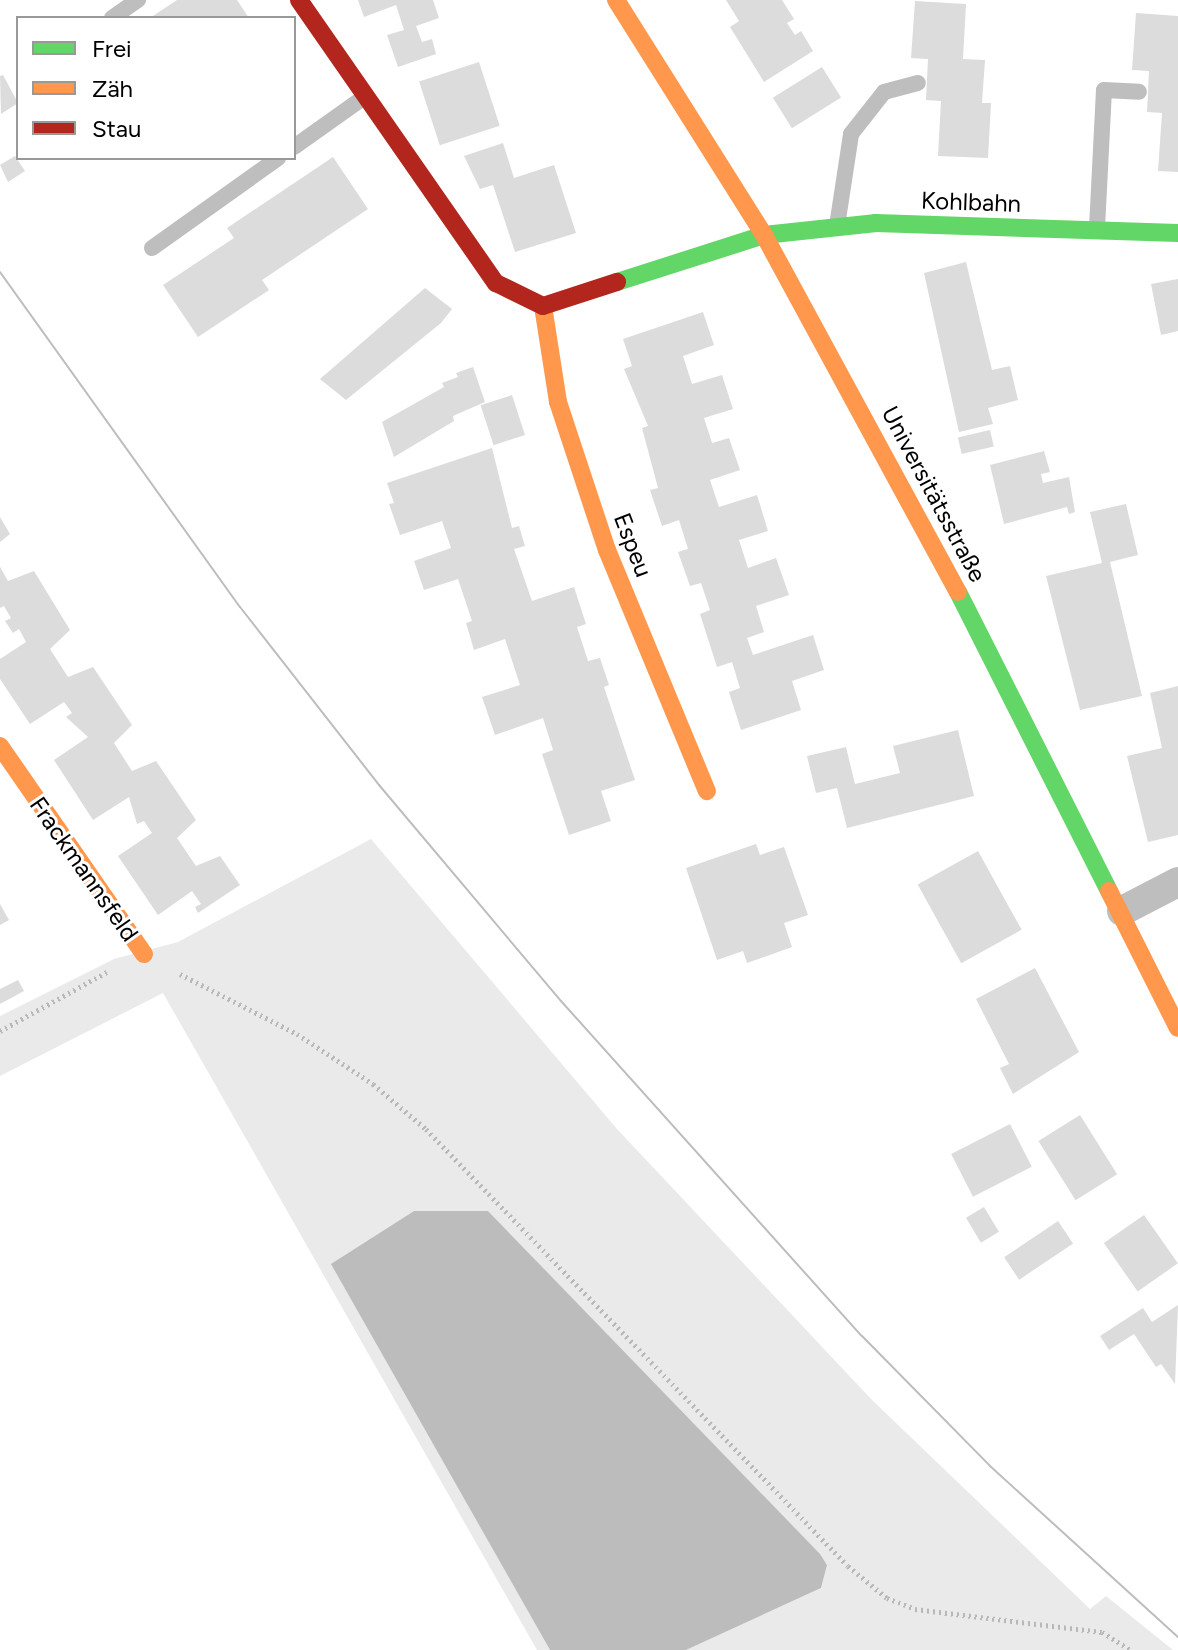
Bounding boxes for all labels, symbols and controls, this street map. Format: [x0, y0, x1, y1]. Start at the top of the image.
legend [16, 16, 296, 160]
text: Frei [92, 34, 132, 63]
text: Zäh [92, 74, 133, 103]
text: Stau [92, 114, 141, 143]
street label: Kohlbahn [920, 186, 1022, 218]
street label: Universitätsstraße [876, 401, 992, 587]
street label: Espeu [608, 509, 658, 581]
street label: Frackmannsfeld [24, 791, 144, 947]

